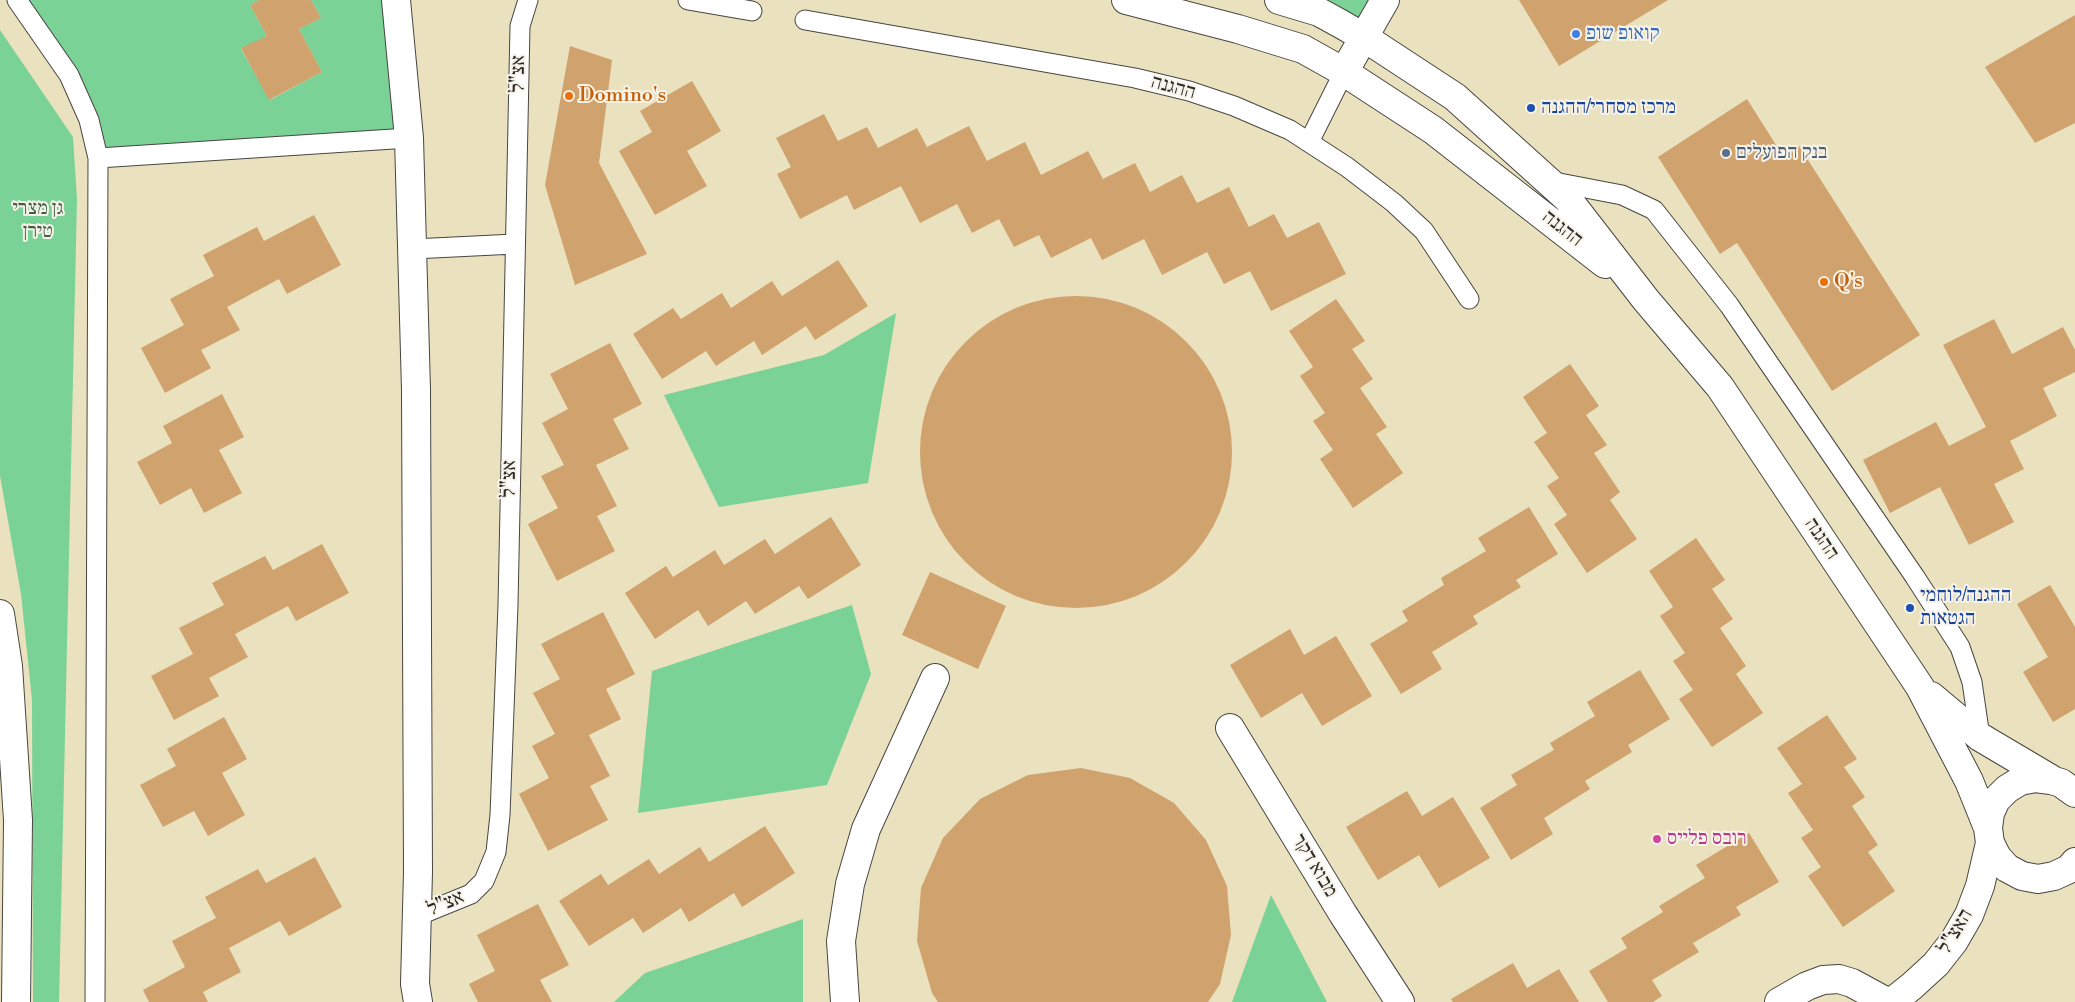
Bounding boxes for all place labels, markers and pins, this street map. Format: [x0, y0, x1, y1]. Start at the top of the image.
place label: קואופ שופ [1586, 22, 1660, 46]
marker: קואופ שופ [1570, 28, 1582, 40]
place label: Domino's [579, 84, 666, 108]
marker: Domino's [563, 90, 575, 102]
place label: מרכז מסחרי/ההגנה [1541, 96, 1676, 120]
marker: מרכז מסחרי/ההגנה [1525, 102, 1537, 114]
place label: בנק הפועלים [1736, 141, 1827, 165]
marker: בנק הפועלים [1720, 147, 1732, 159]
place label: Q's [1834, 270, 1863, 294]
marker: Q's [1818, 276, 1830, 288]
place label: ההגנה/לוחמי הגטאות [1920, 584, 2011, 631]
marker: ההגנה/לוחמי הגטאות [1904, 602, 1916, 614]
place label: רובס פלייס [1667, 827, 1747, 851]
marker: רובס פלייס [1651, 833, 1663, 845]

